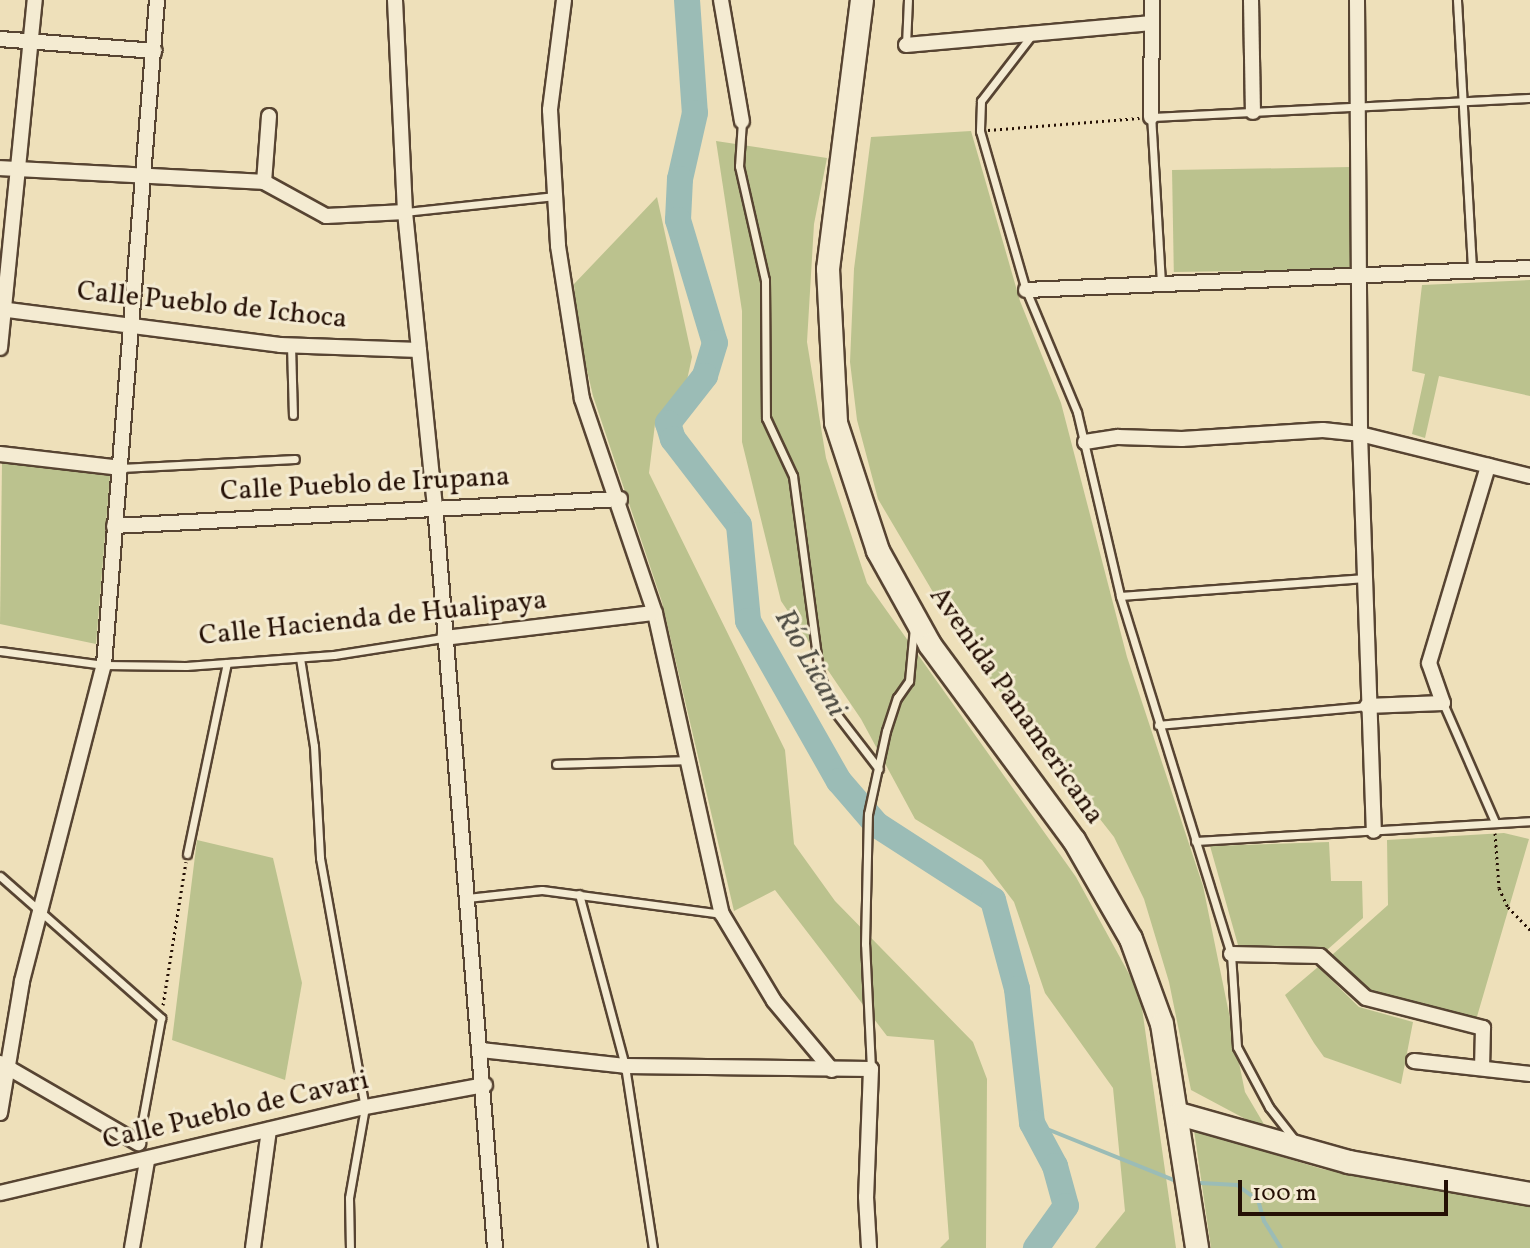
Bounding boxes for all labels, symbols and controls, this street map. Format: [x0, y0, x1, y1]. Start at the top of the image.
street label: Calle Pueblo de Ichoca [75, 275, 349, 337]
street label: Calle Pueblo de Irupana [219, 461, 511, 509]
street label: Avenida Panamericana [921, 581, 1111, 831]
street label: Calle Hacienda de Hualipaya [197, 584, 549, 654]
water label: Río Licani [766, 603, 854, 723]
street label: Calle Pueblo de Cavari [100, 1064, 372, 1158]
scale bar [1242, 1164, 1452, 1214]
text: 100 m [1252, 1177, 1317, 1211]

